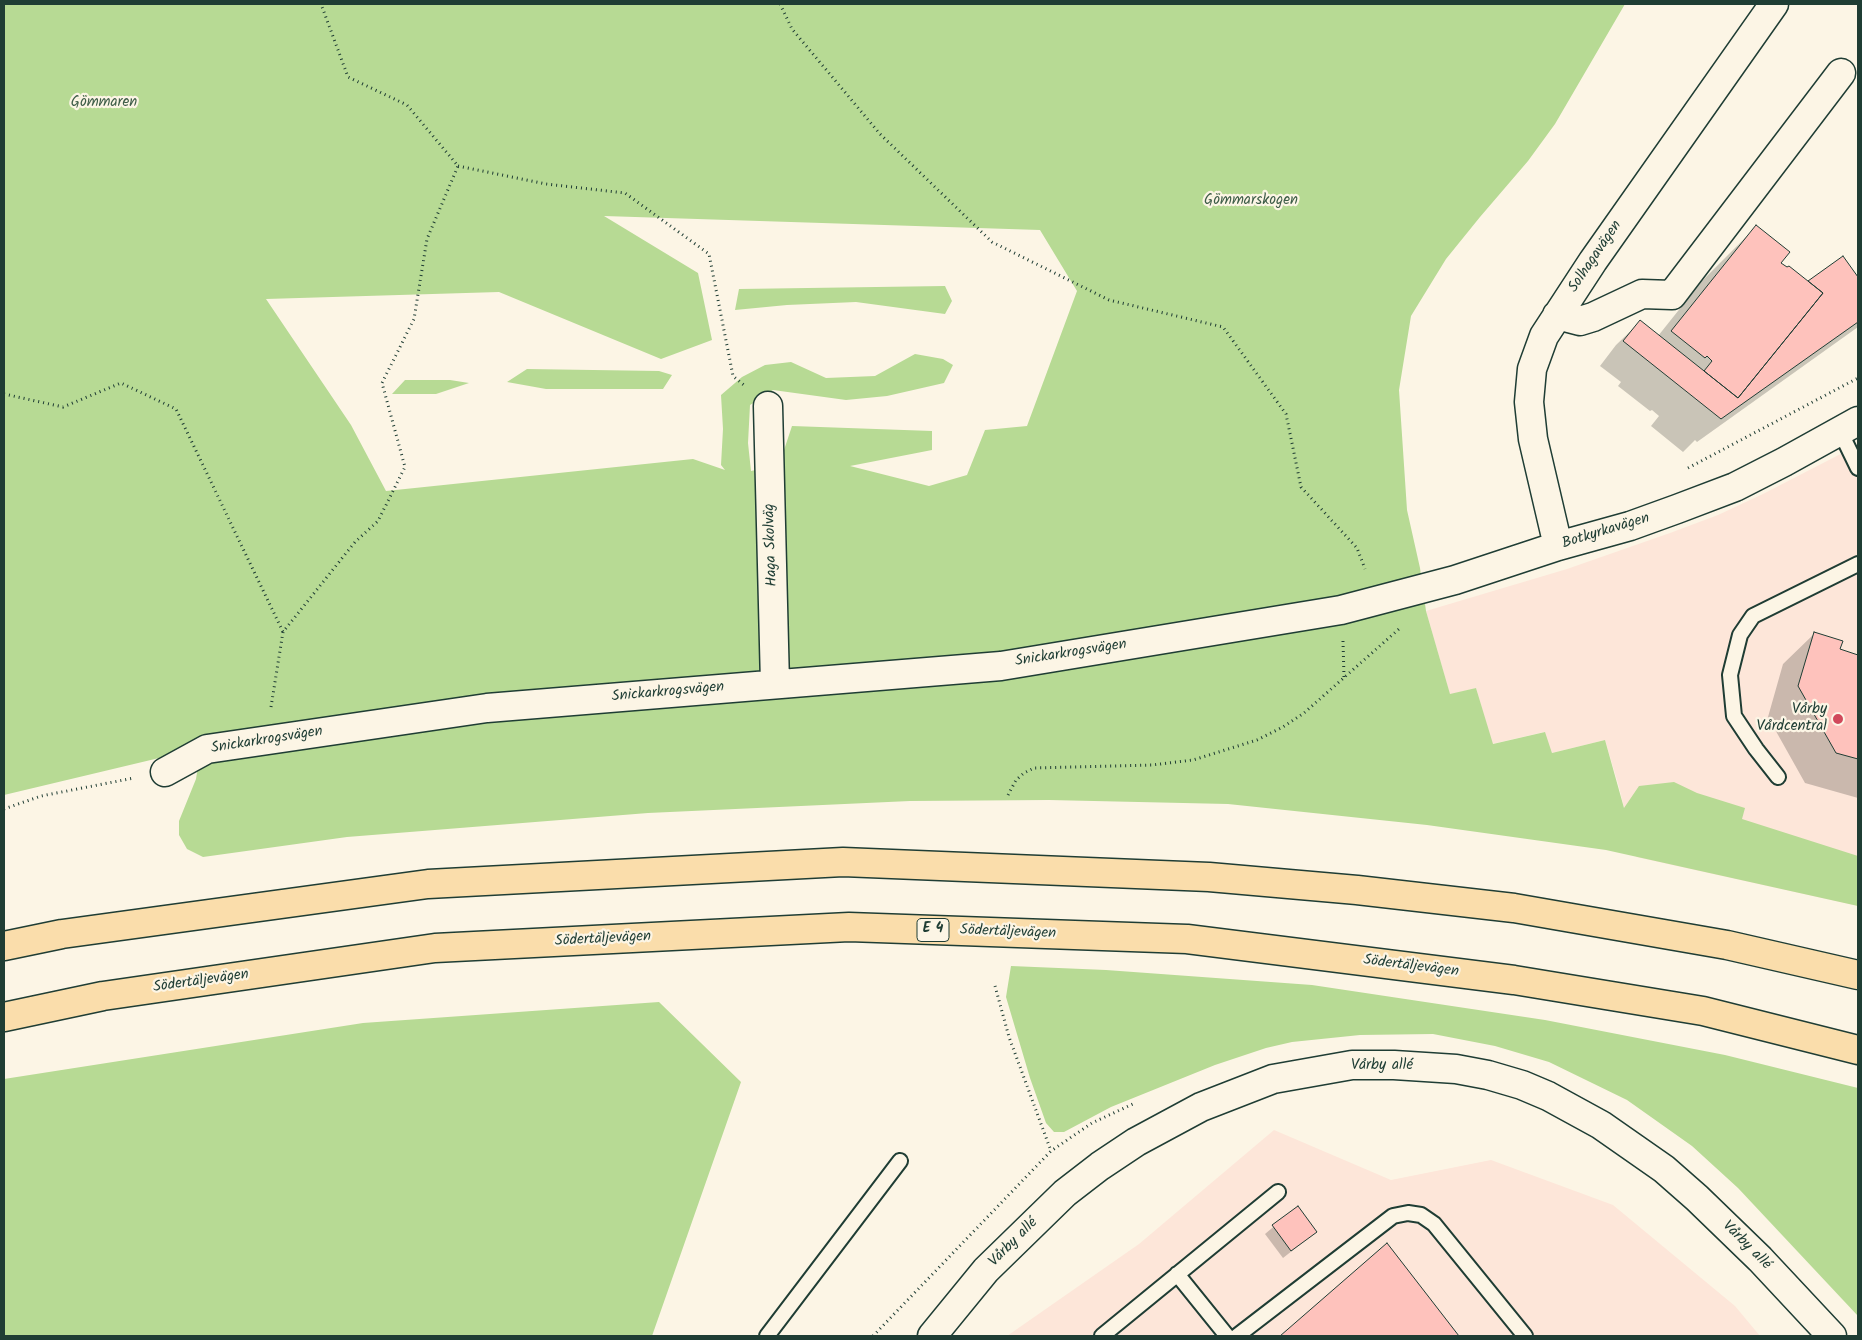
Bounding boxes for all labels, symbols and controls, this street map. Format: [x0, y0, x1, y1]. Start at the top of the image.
park label: Gömmaren [71, 94, 137, 112]
park label: Gömmarskogen [1204, 192, 1298, 210]
street label: Solhagavägen [1565, 218, 1627, 296]
street label: Haga Skolväg [762, 503, 782, 587]
street label: Botkyrkavägen [1560, 510, 1652, 554]
street label: Snickarkrogsvägen [1014, 636, 1128, 672]
street label: Snickarkrogsvägen [611, 679, 725, 707]
place label: Vårby Vårdcentral [1757, 701, 1827, 736]
marker: Vårby Vårdcentral [1831, 712, 1845, 726]
street label: Snickarkrogsvägen [210, 723, 324, 759]
road number: E 4 [917, 918, 949, 942]
street label: Södertäljevägen [960, 922, 1056, 944]
street label: Södertäljevägen [554, 928, 652, 952]
street label: Södertäljevägen [1362, 952, 1460, 982]
street label: Södertäljevägen [152, 966, 250, 998]
street label: Vårby allé [1351, 1057, 1413, 1075]
street label: Vårby allé [986, 1215, 1042, 1271]
street label: Vårby allé [1718, 1218, 1774, 1274]

